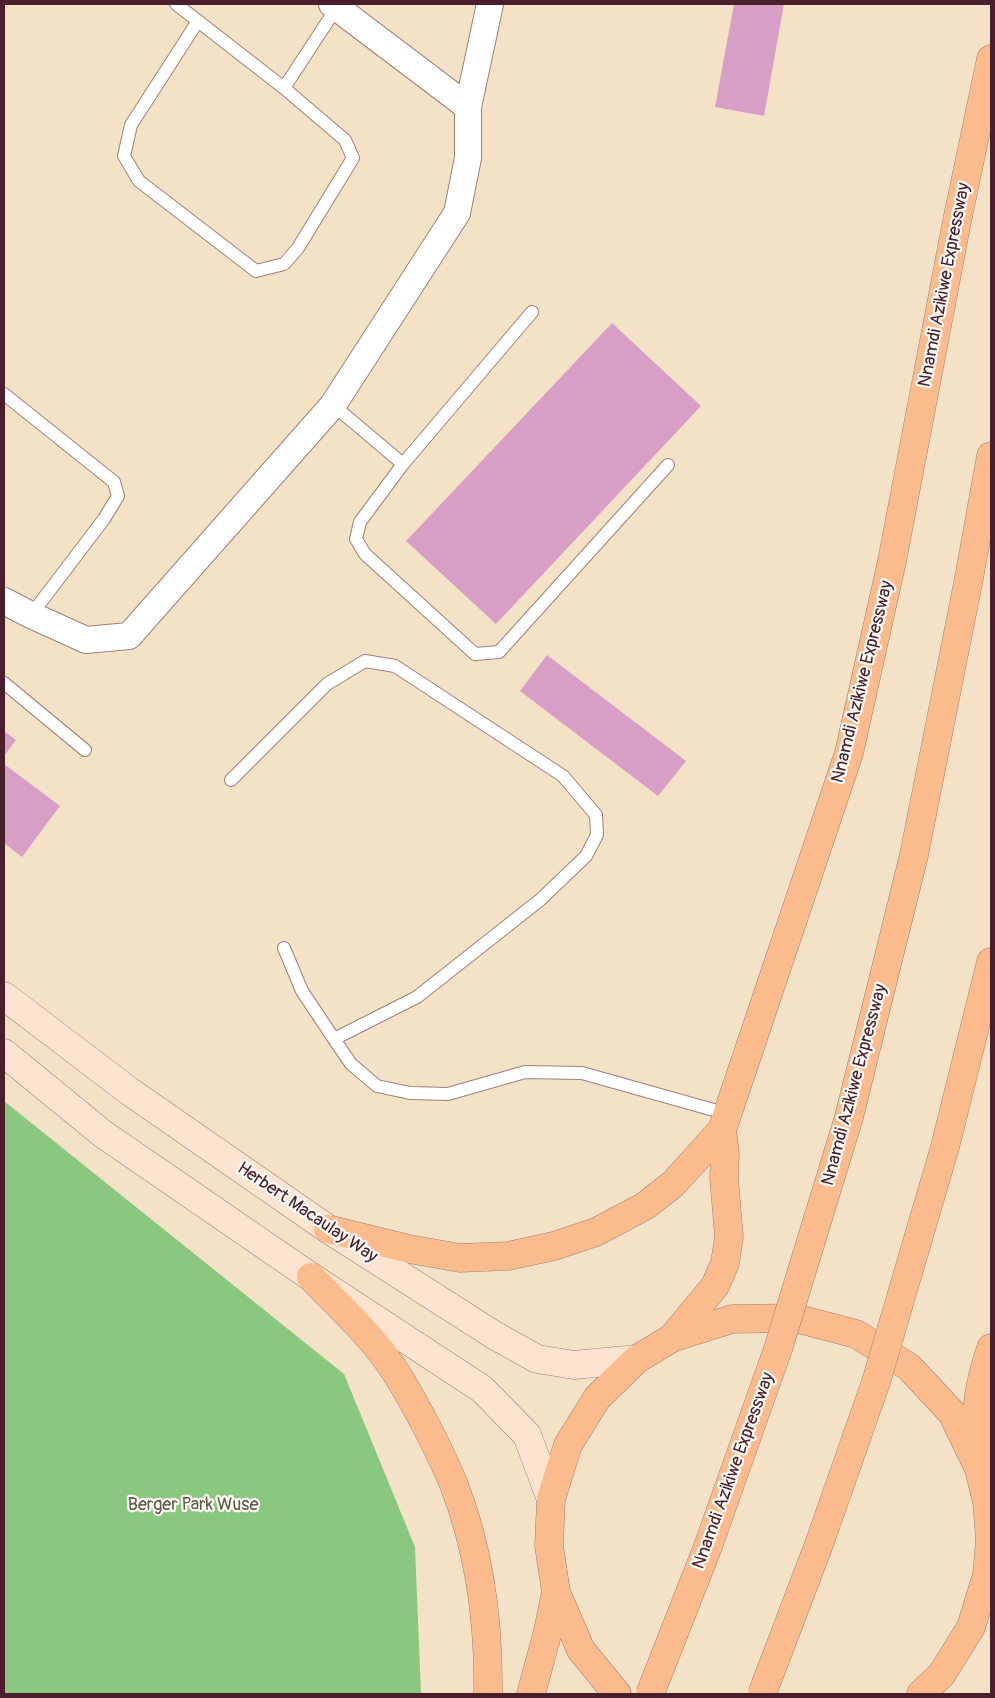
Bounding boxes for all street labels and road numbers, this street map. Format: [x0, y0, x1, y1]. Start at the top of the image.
street label: Nnamdi Azikiwe Expressway [915, 181, 975, 389]
street label: Nnamdi Azikiwe Expressway [827, 579, 899, 785]
street label: Nnamdi Azikiwe Expressway [818, 982, 892, 1188]
street label: Herbert Macaulay Way [233, 1158, 381, 1268]
street label: Nnamdi Azikiwe Expressway [688, 1370, 780, 1572]

